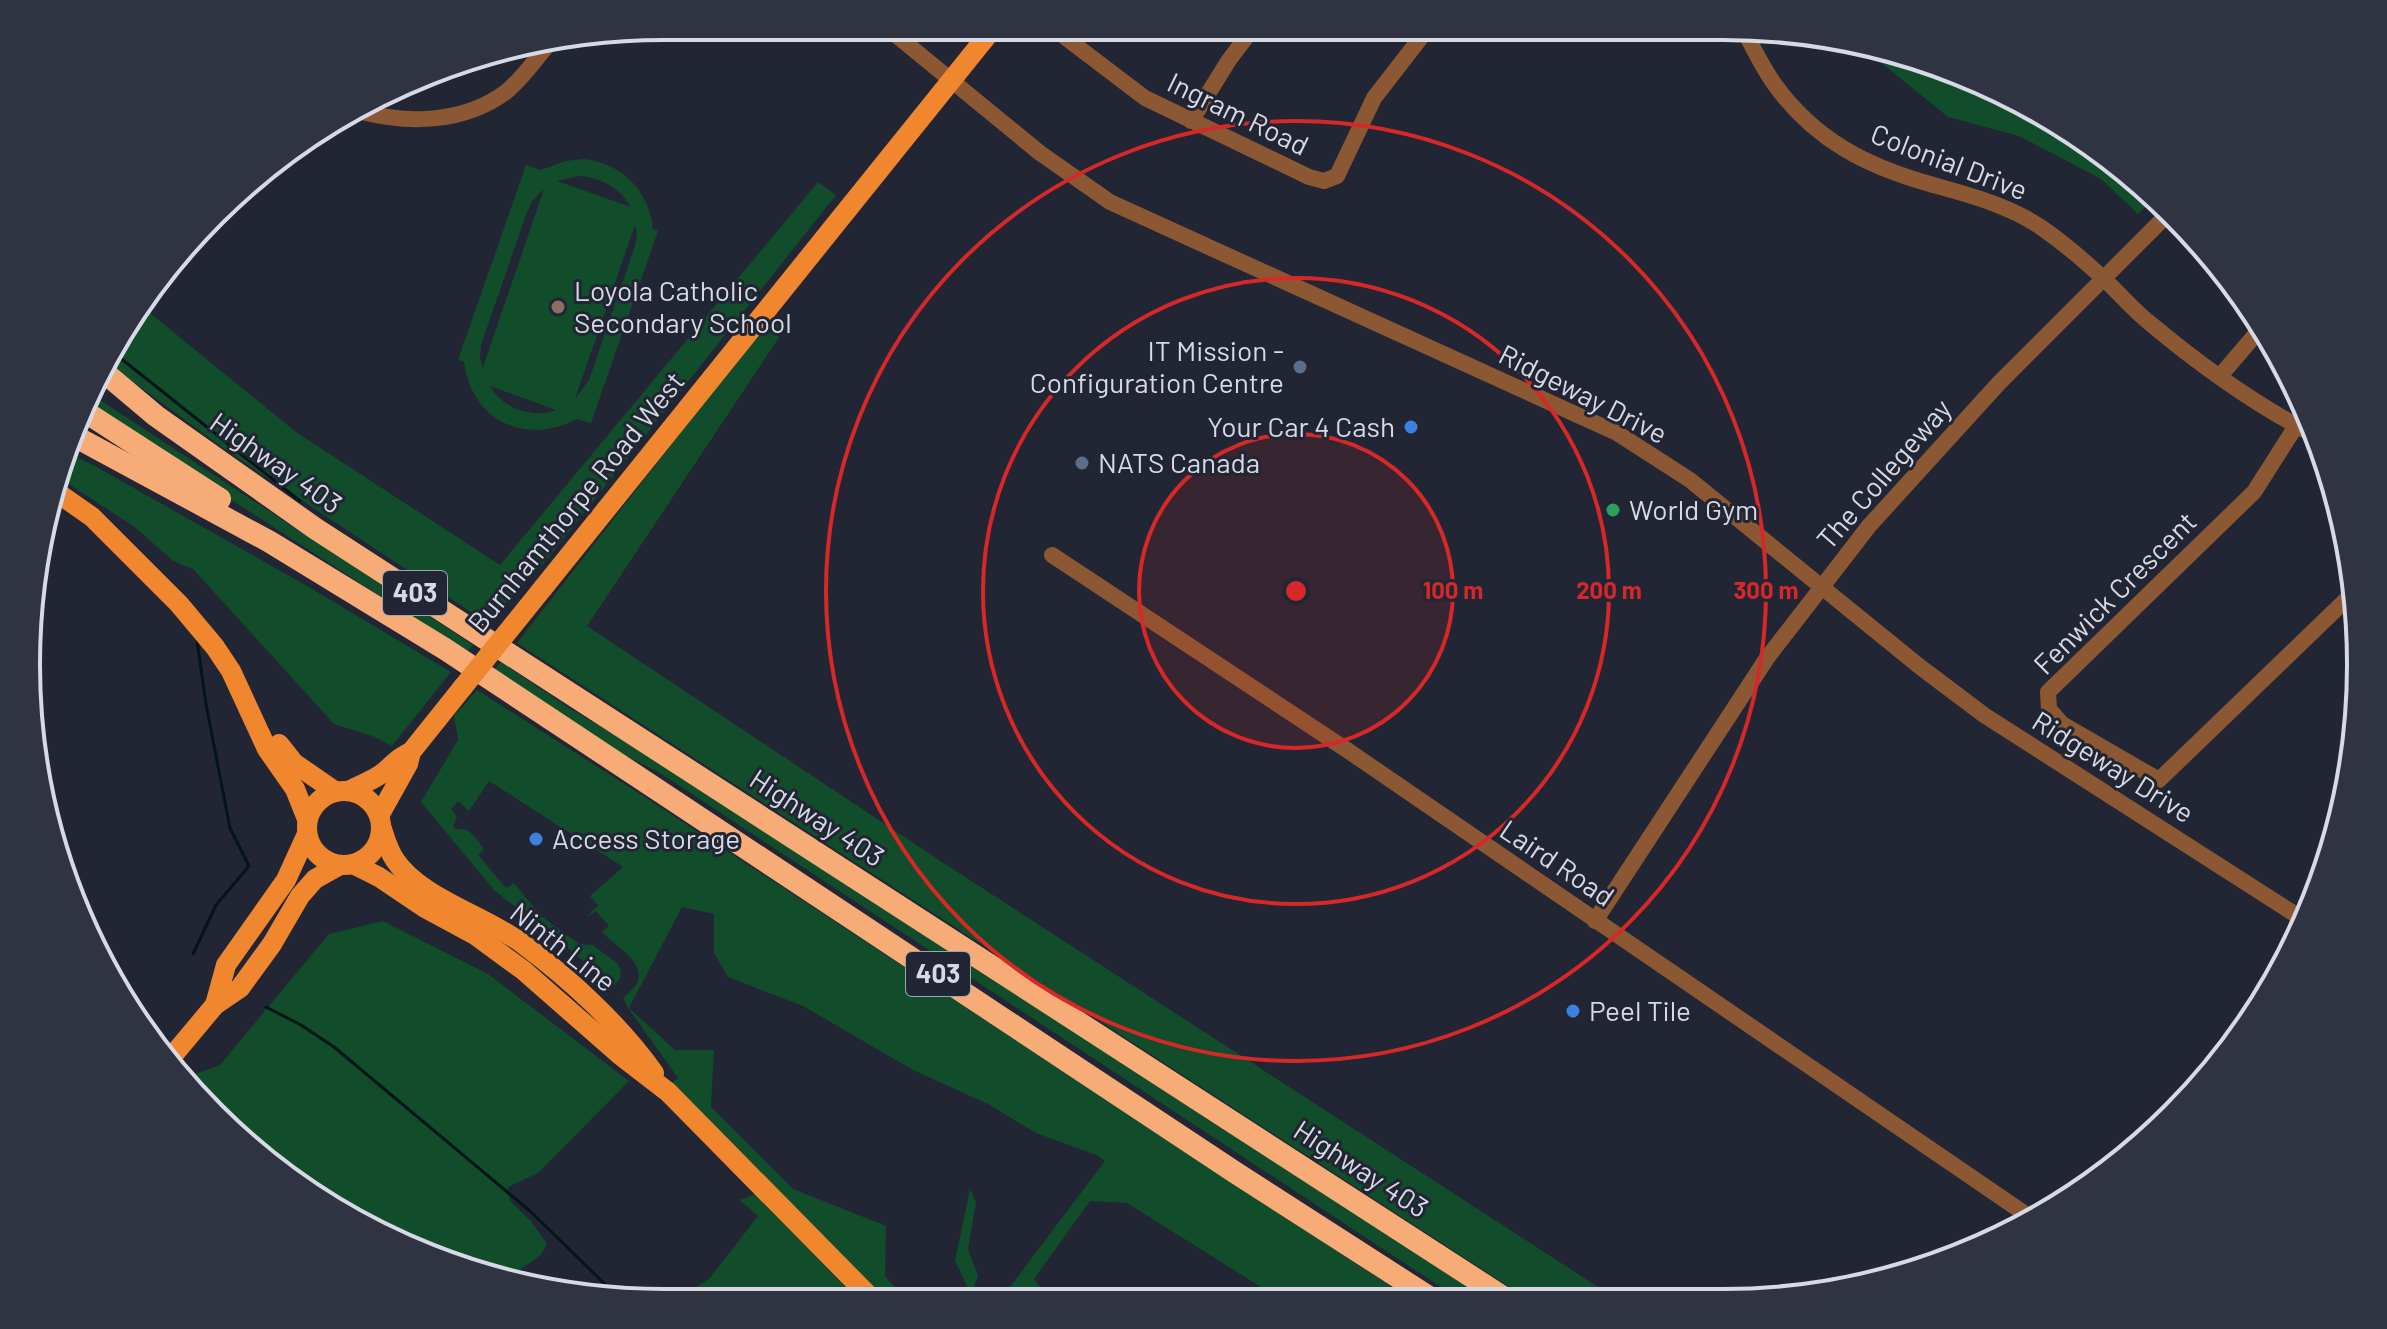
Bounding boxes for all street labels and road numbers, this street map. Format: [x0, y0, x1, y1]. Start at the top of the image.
street label: Ingram Road [1162, 64, 1314, 162]
street label: Colonial Drive [1866, 116, 2032, 206]
street label: Ridgeway Drive [1494, 336, 1673, 450]
street label: Burnhamthorpe Road West [460, 364, 691, 638]
street label: The Collegeway [1809, 391, 1958, 555]
street label: Highway 403 [204, 404, 349, 520]
street label: Fenwick Crescent [2026, 504, 2203, 681]
road number: 403 [383, 571, 447, 615]
street label: Ridgeway Drive [2026, 703, 2201, 829]
street label: Highway 403 [744, 761, 891, 873]
street label: Laird Road [1494, 812, 1621, 913]
street label: Ninth Line [504, 894, 623, 998]
road number: 403 [906, 952, 970, 996]
street label: Highway 403 [1288, 1112, 1435, 1224]

